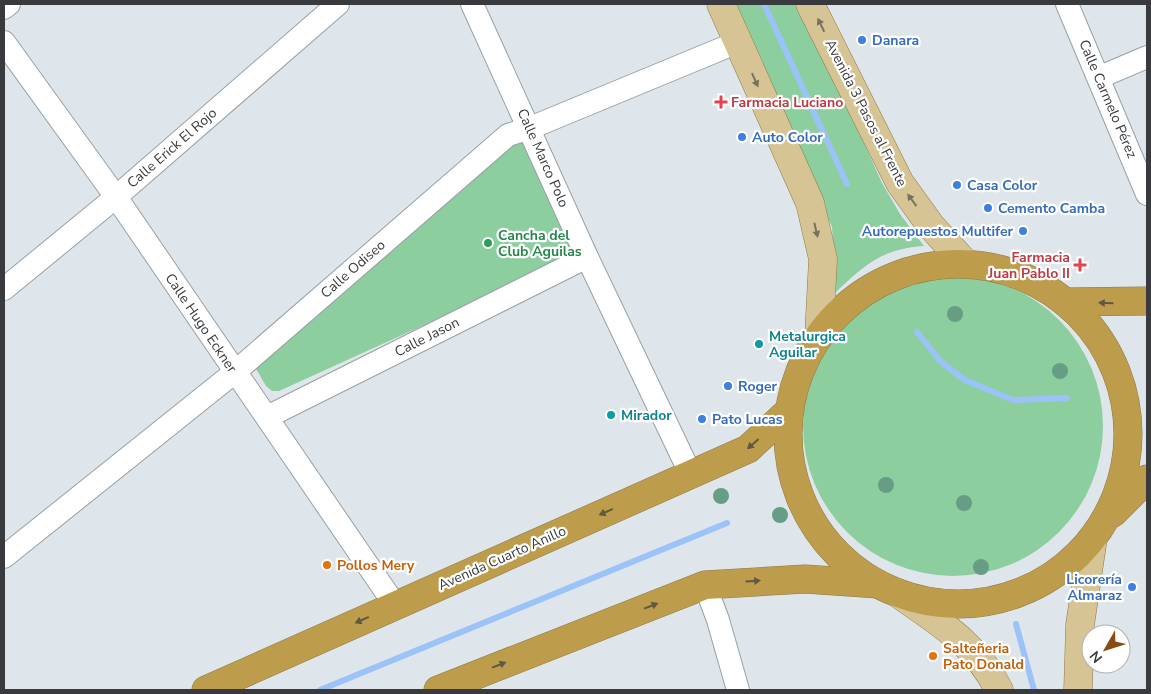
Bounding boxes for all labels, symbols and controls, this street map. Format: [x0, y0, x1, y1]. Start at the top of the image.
one-way arrow [817, 18, 825, 32]
place label: Danara [872, 31, 919, 50]
marker: Danara [856, 34, 868, 46]
street label: Avenida 3 Pasos al Frente [821, 36, 911, 190]
street label: Calle Carmelo Pérez [1074, 37, 1142, 162]
one-way arrow [752, 73, 760, 87]
place label: Farmacia Luciano [731, 93, 843, 112]
marker: Farmacia Luciano [715, 96, 727, 108]
street label: Calle Erick El Rojo [123, 104, 221, 192]
street label: Calle Marco Polo [513, 106, 573, 211]
place label: Auto Color [752, 128, 823, 147]
marker: Auto Color [736, 131, 748, 143]
place label: Casa Color [967, 176, 1038, 195]
marker: Casa Color [951, 179, 963, 191]
one-way arrow [907, 194, 918, 207]
place label: Cemento Camba [998, 199, 1105, 218]
marker: Cemento Camba [982, 202, 994, 214]
place label: Autorepuestos Multifer [862, 222, 1014, 241]
one-way arrow [813, 223, 821, 239]
marker: Autorepuestos Multifer [1017, 225, 1029, 237]
place label: Cancha del Club Aguilas [498, 226, 582, 261]
street label: Calle Odiseo [317, 235, 390, 302]
marker: Cancha del Club Aguilas [482, 237, 494, 249]
place label: Farmacia Juan Pablo II [987, 248, 1070, 283]
marker: Farmacia Juan Pablo II [1074, 259, 1086, 271]
street label: Calle Hugo Eckner [161, 270, 241, 376]
one-way arrow [1098, 298, 1114, 306]
street label: Calle Jason [391, 313, 463, 361]
place label: Metalurgica Aguilar [769, 327, 846, 362]
marker: Metalurgica Aguilar [753, 338, 765, 350]
place label: Roger [738, 377, 778, 396]
marker: Roger [722, 380, 734, 392]
place label: Mirador [621, 406, 672, 425]
marker: Mirador [605, 409, 617, 421]
place label: Pato Lucas [712, 410, 783, 429]
marker: Pato Lucas [696, 413, 708, 425]
one-way arrow [747, 438, 760, 449]
one-way arrow [599, 509, 613, 517]
street label: Avenida Cuarto Anillo [435, 521, 569, 595]
place label: Pollos Mery [337, 556, 415, 575]
marker: Pollos Mery [321, 559, 333, 571]
place label: Licorería Almaraz [1066, 570, 1122, 605]
one-way arrow [746, 576, 762, 584]
marker: Licorería Almaraz [1126, 581, 1138, 593]
one-way arrow [644, 602, 659, 610]
one-way arrow [355, 617, 369, 625]
north arrow [1081, 624, 1131, 674]
place label: Salteñeria Pato Donald [943, 639, 1024, 674]
text: N [1086, 647, 1107, 667]
marker: Salteñeria Pato Donald [927, 650, 939, 662]
one-way arrow [492, 661, 507, 669]

